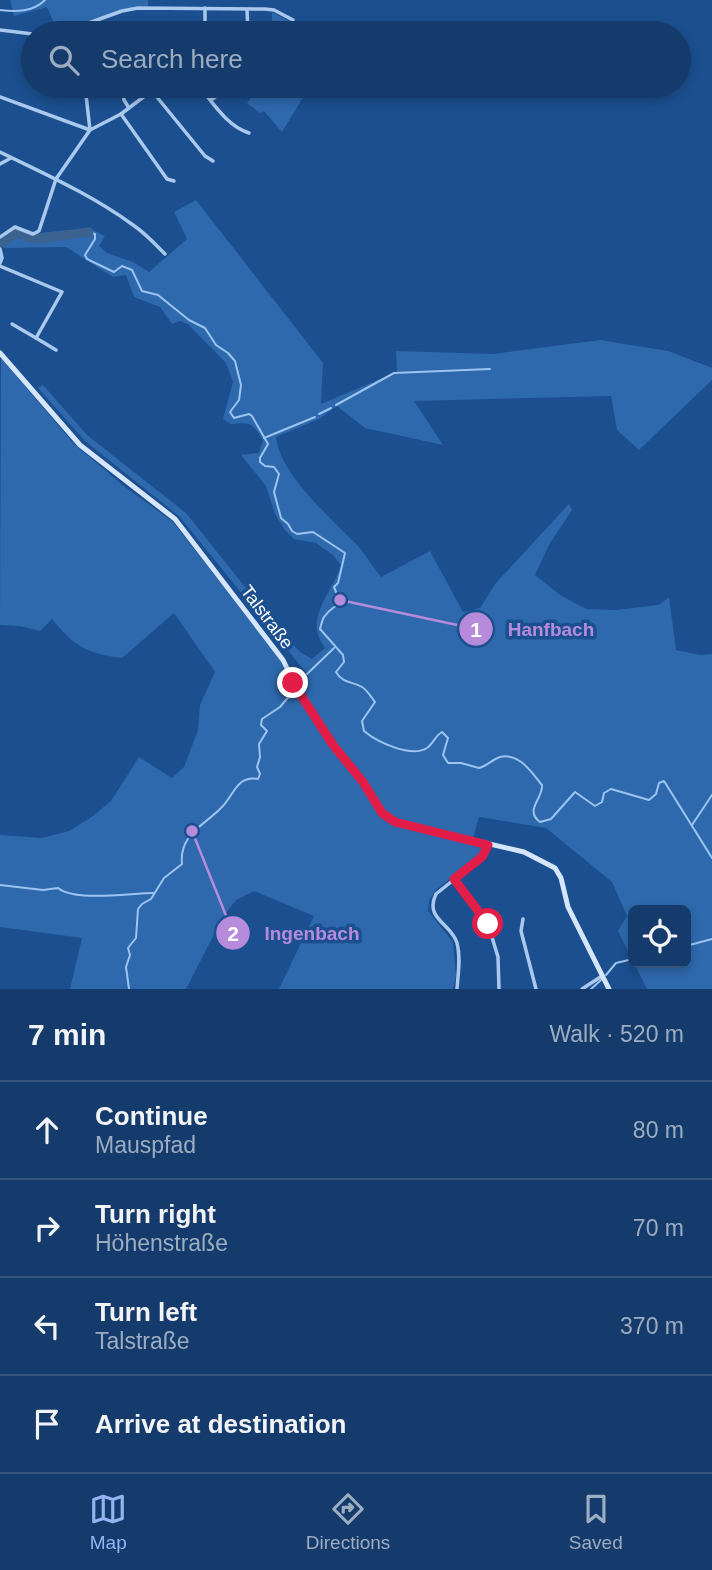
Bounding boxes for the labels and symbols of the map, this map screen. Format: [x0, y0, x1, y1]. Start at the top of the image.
street label: Talstraße [237, 581, 297, 653]
callout: Hanfbach [458, 609, 608, 649]
text: 1 [470, 618, 482, 641]
text: Hanfbach [508, 619, 594, 640]
route end [277, 667, 308, 698]
route start [472, 908, 503, 939]
callout: Ingenbach [215, 913, 373, 953]
text: 2 [227, 922, 239, 945]
text: Ingenbach [264, 923, 360, 944]

